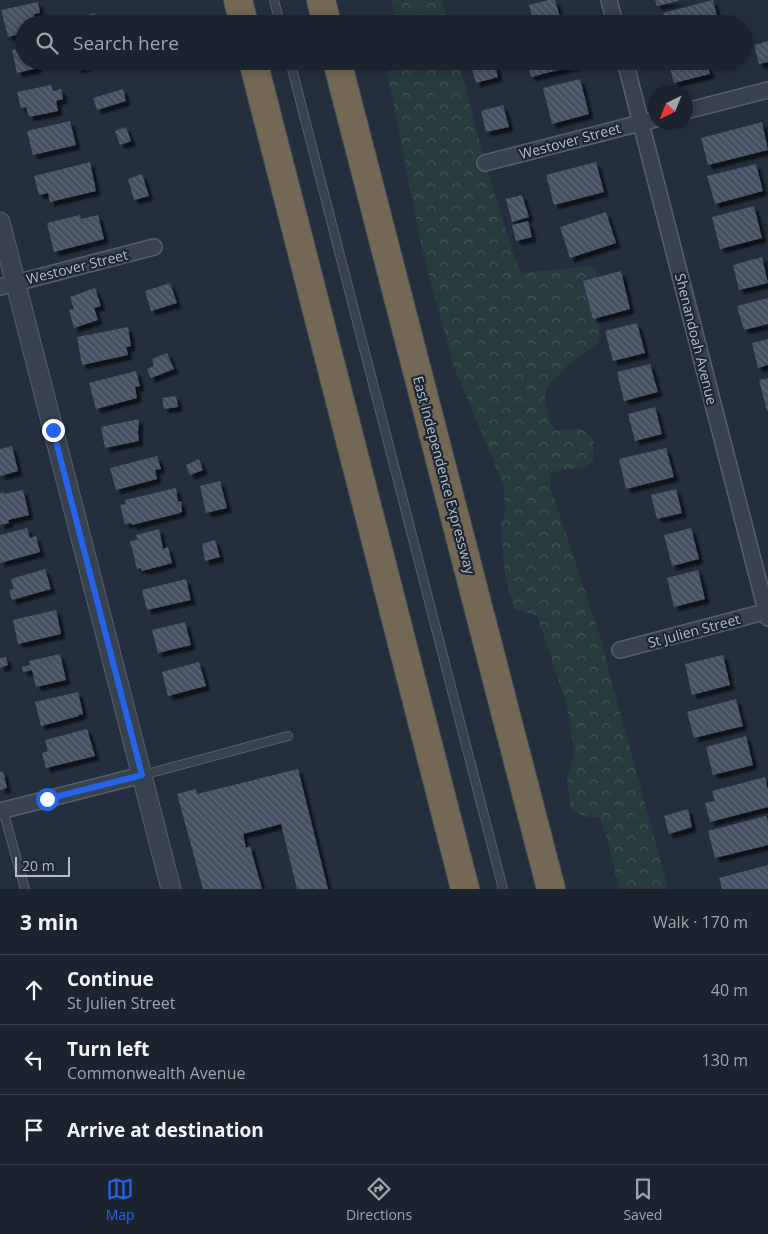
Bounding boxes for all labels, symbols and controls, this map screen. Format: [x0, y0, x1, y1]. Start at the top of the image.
search box [15, 15, 753, 70]
icon: search [33, 29, 61, 57]
text: Search here [73, 30, 179, 56]
north arrow [648, 85, 693, 130]
street label: Westover Street [517, 118, 623, 163]
street label: Westover Street [24, 245, 130, 288]
street label: Shenandoah Avenue [671, 271, 722, 407]
street label: East Independence Expressway [409, 374, 480, 577]
route end [42, 419, 65, 442]
street label: St Julien Street [646, 609, 742, 652]
route start [36, 788, 59, 811]
scale bar [15, 854, 70, 877]
text: 20 m [22, 856, 55, 875]
text: 3 min [20, 908, 78, 936]
text: Walk · 170 m [653, 911, 748, 933]
text: Continue [67, 966, 154, 992]
icon: ahead [20, 976, 48, 1004]
text: 40 m [711, 979, 748, 1001]
text: St Julien Street [67, 992, 175, 1014]
text: Turn left [67, 1036, 149, 1062]
icon: left [20, 1046, 48, 1074]
text: 130 m [702, 1049, 748, 1071]
text: Commonwealth Avenue [67, 1062, 245, 1084]
icon: arrive [20, 1116, 48, 1144]
text: Arrive at destination [67, 1117, 264, 1143]
tab: Map [106, 1175, 135, 1224]
tab: Directions [346, 1175, 412, 1224]
tab: Saved [623, 1175, 662, 1224]

